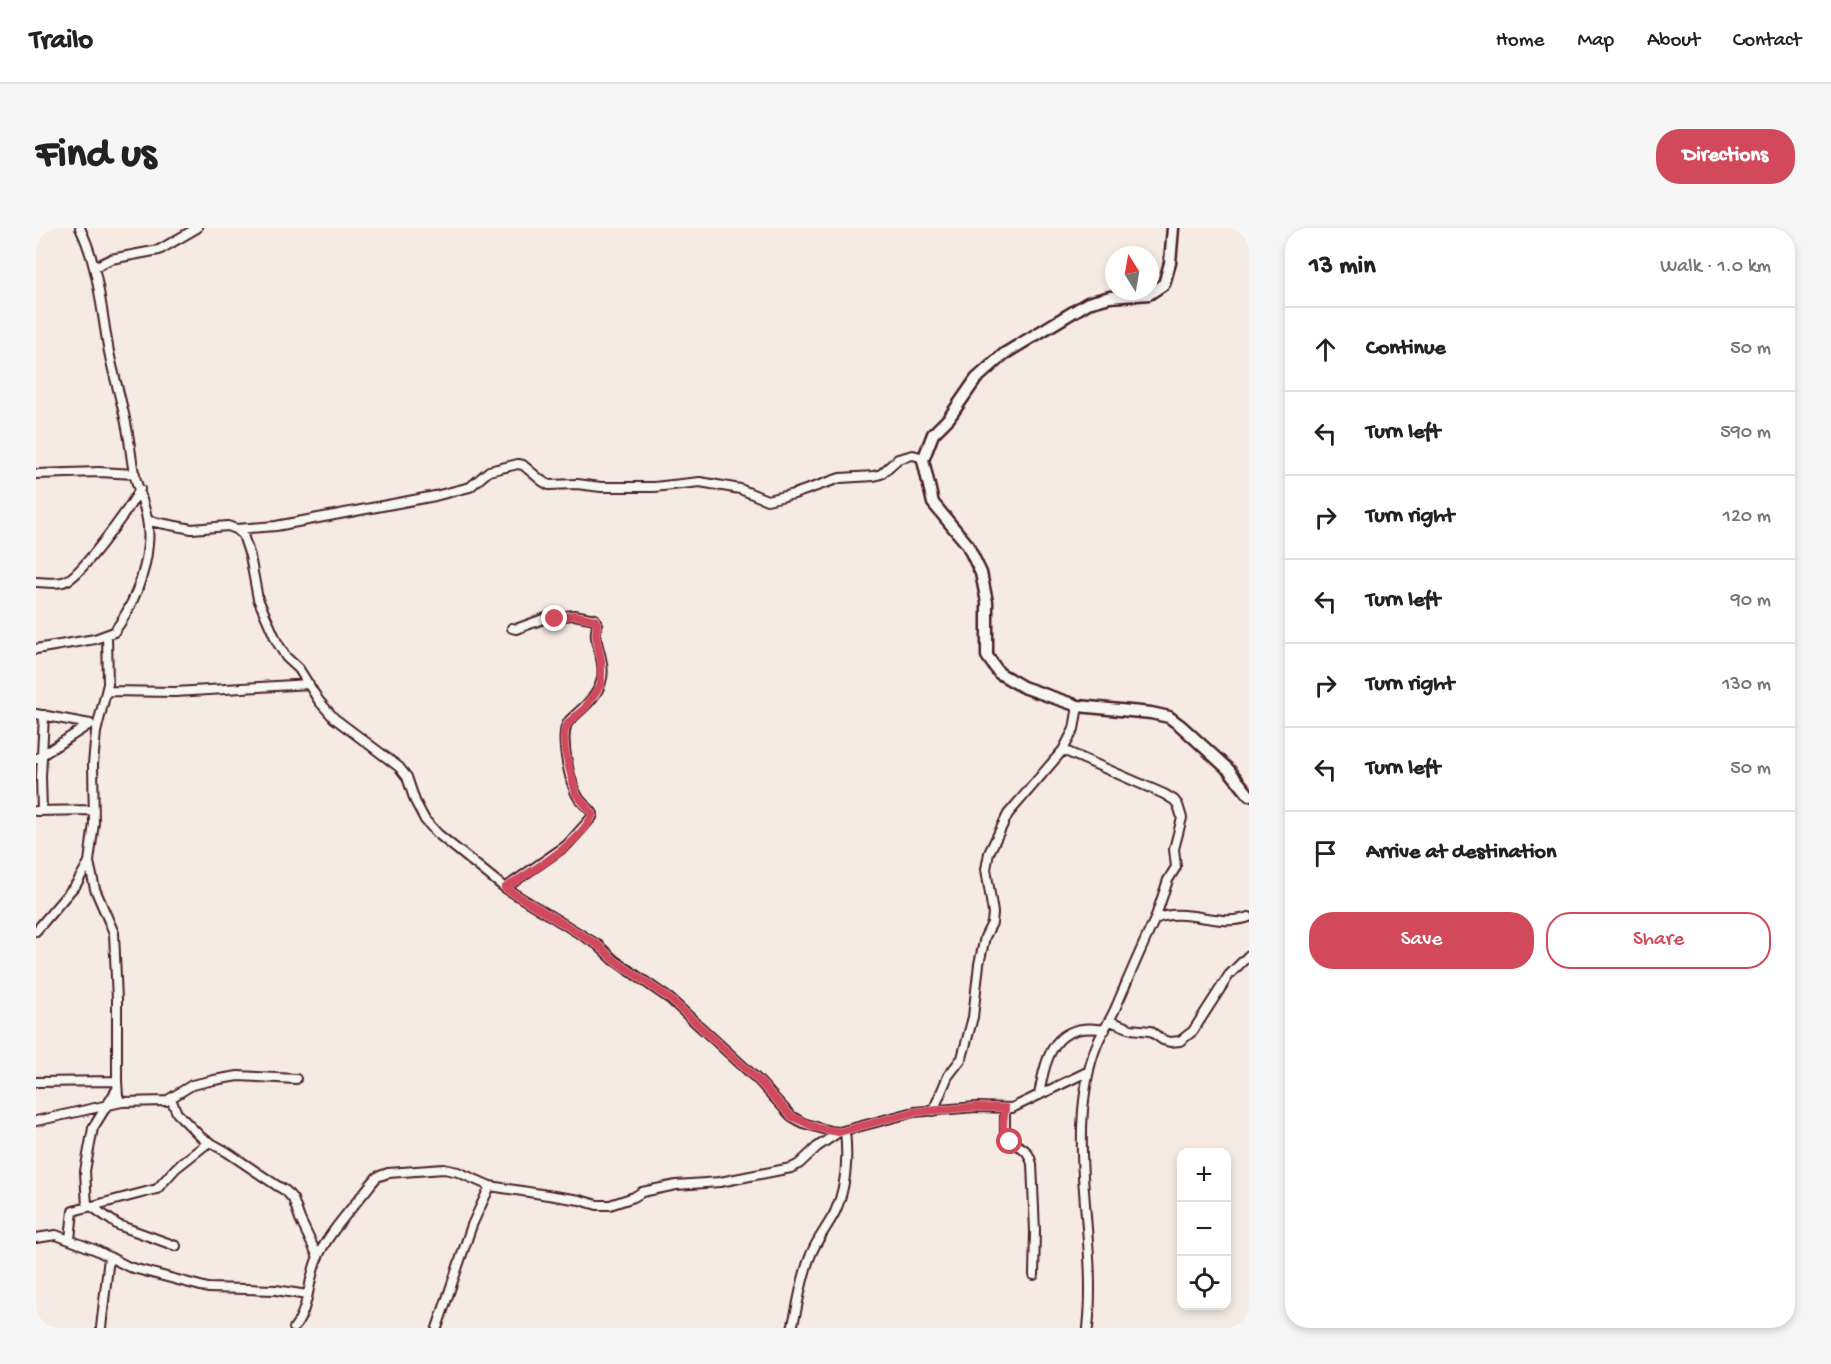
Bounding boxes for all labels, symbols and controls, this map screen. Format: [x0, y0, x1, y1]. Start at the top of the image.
text: Trailo [30, 25, 93, 58]
text: Home [1496, 29, 1544, 54]
text: Map [1577, 29, 1614, 54]
text: About [1647, 29, 1700, 54]
text: Contact [1733, 29, 1801, 54]
button: Directions [1656, 129, 1795, 184]
text: Find us [36, 132, 156, 181]
north arrow [1105, 246, 1159, 300]
text: 13 min [1309, 252, 1376, 283]
text: Walk · 1.0 km [1660, 256, 1771, 279]
icon: ahead [1309, 333, 1342, 366]
text: Continue [1366, 336, 1446, 362]
text: 50 m [1730, 338, 1771, 361]
icon: left [1309, 417, 1342, 450]
text: Turn left [1366, 420, 1440, 446]
text: 590 m [1720, 422, 1771, 445]
icon: right [1309, 501, 1342, 534]
text: Turn right [1366, 504, 1454, 530]
text: 120 m [1723, 506, 1771, 529]
icon: left [1309, 585, 1342, 618]
text: Turn left [1366, 588, 1440, 614]
text: 90 m [1731, 590, 1771, 613]
route end [541, 605, 567, 631]
icon: right [1309, 669, 1342, 702]
text: Turn right [1366, 672, 1454, 698]
text: 130 m [1722, 674, 1771, 697]
icon: left [1309, 753, 1342, 786]
text: Turn left [1366, 756, 1440, 782]
text: 50 m [1730, 758, 1771, 781]
icon: arrive [1309, 837, 1342, 870]
text: Arrive at destination [1366, 840, 1556, 866]
button: Save [1309, 912, 1534, 969]
button: Share [1546, 912, 1771, 969]
route start [996, 1128, 1022, 1154]
map controls [1177, 1148, 1231, 1310]
button: + [1177, 1148, 1231, 1202]
button: − [1177, 1202, 1231, 1256]
button: locate [1177, 1256, 1231, 1310]

